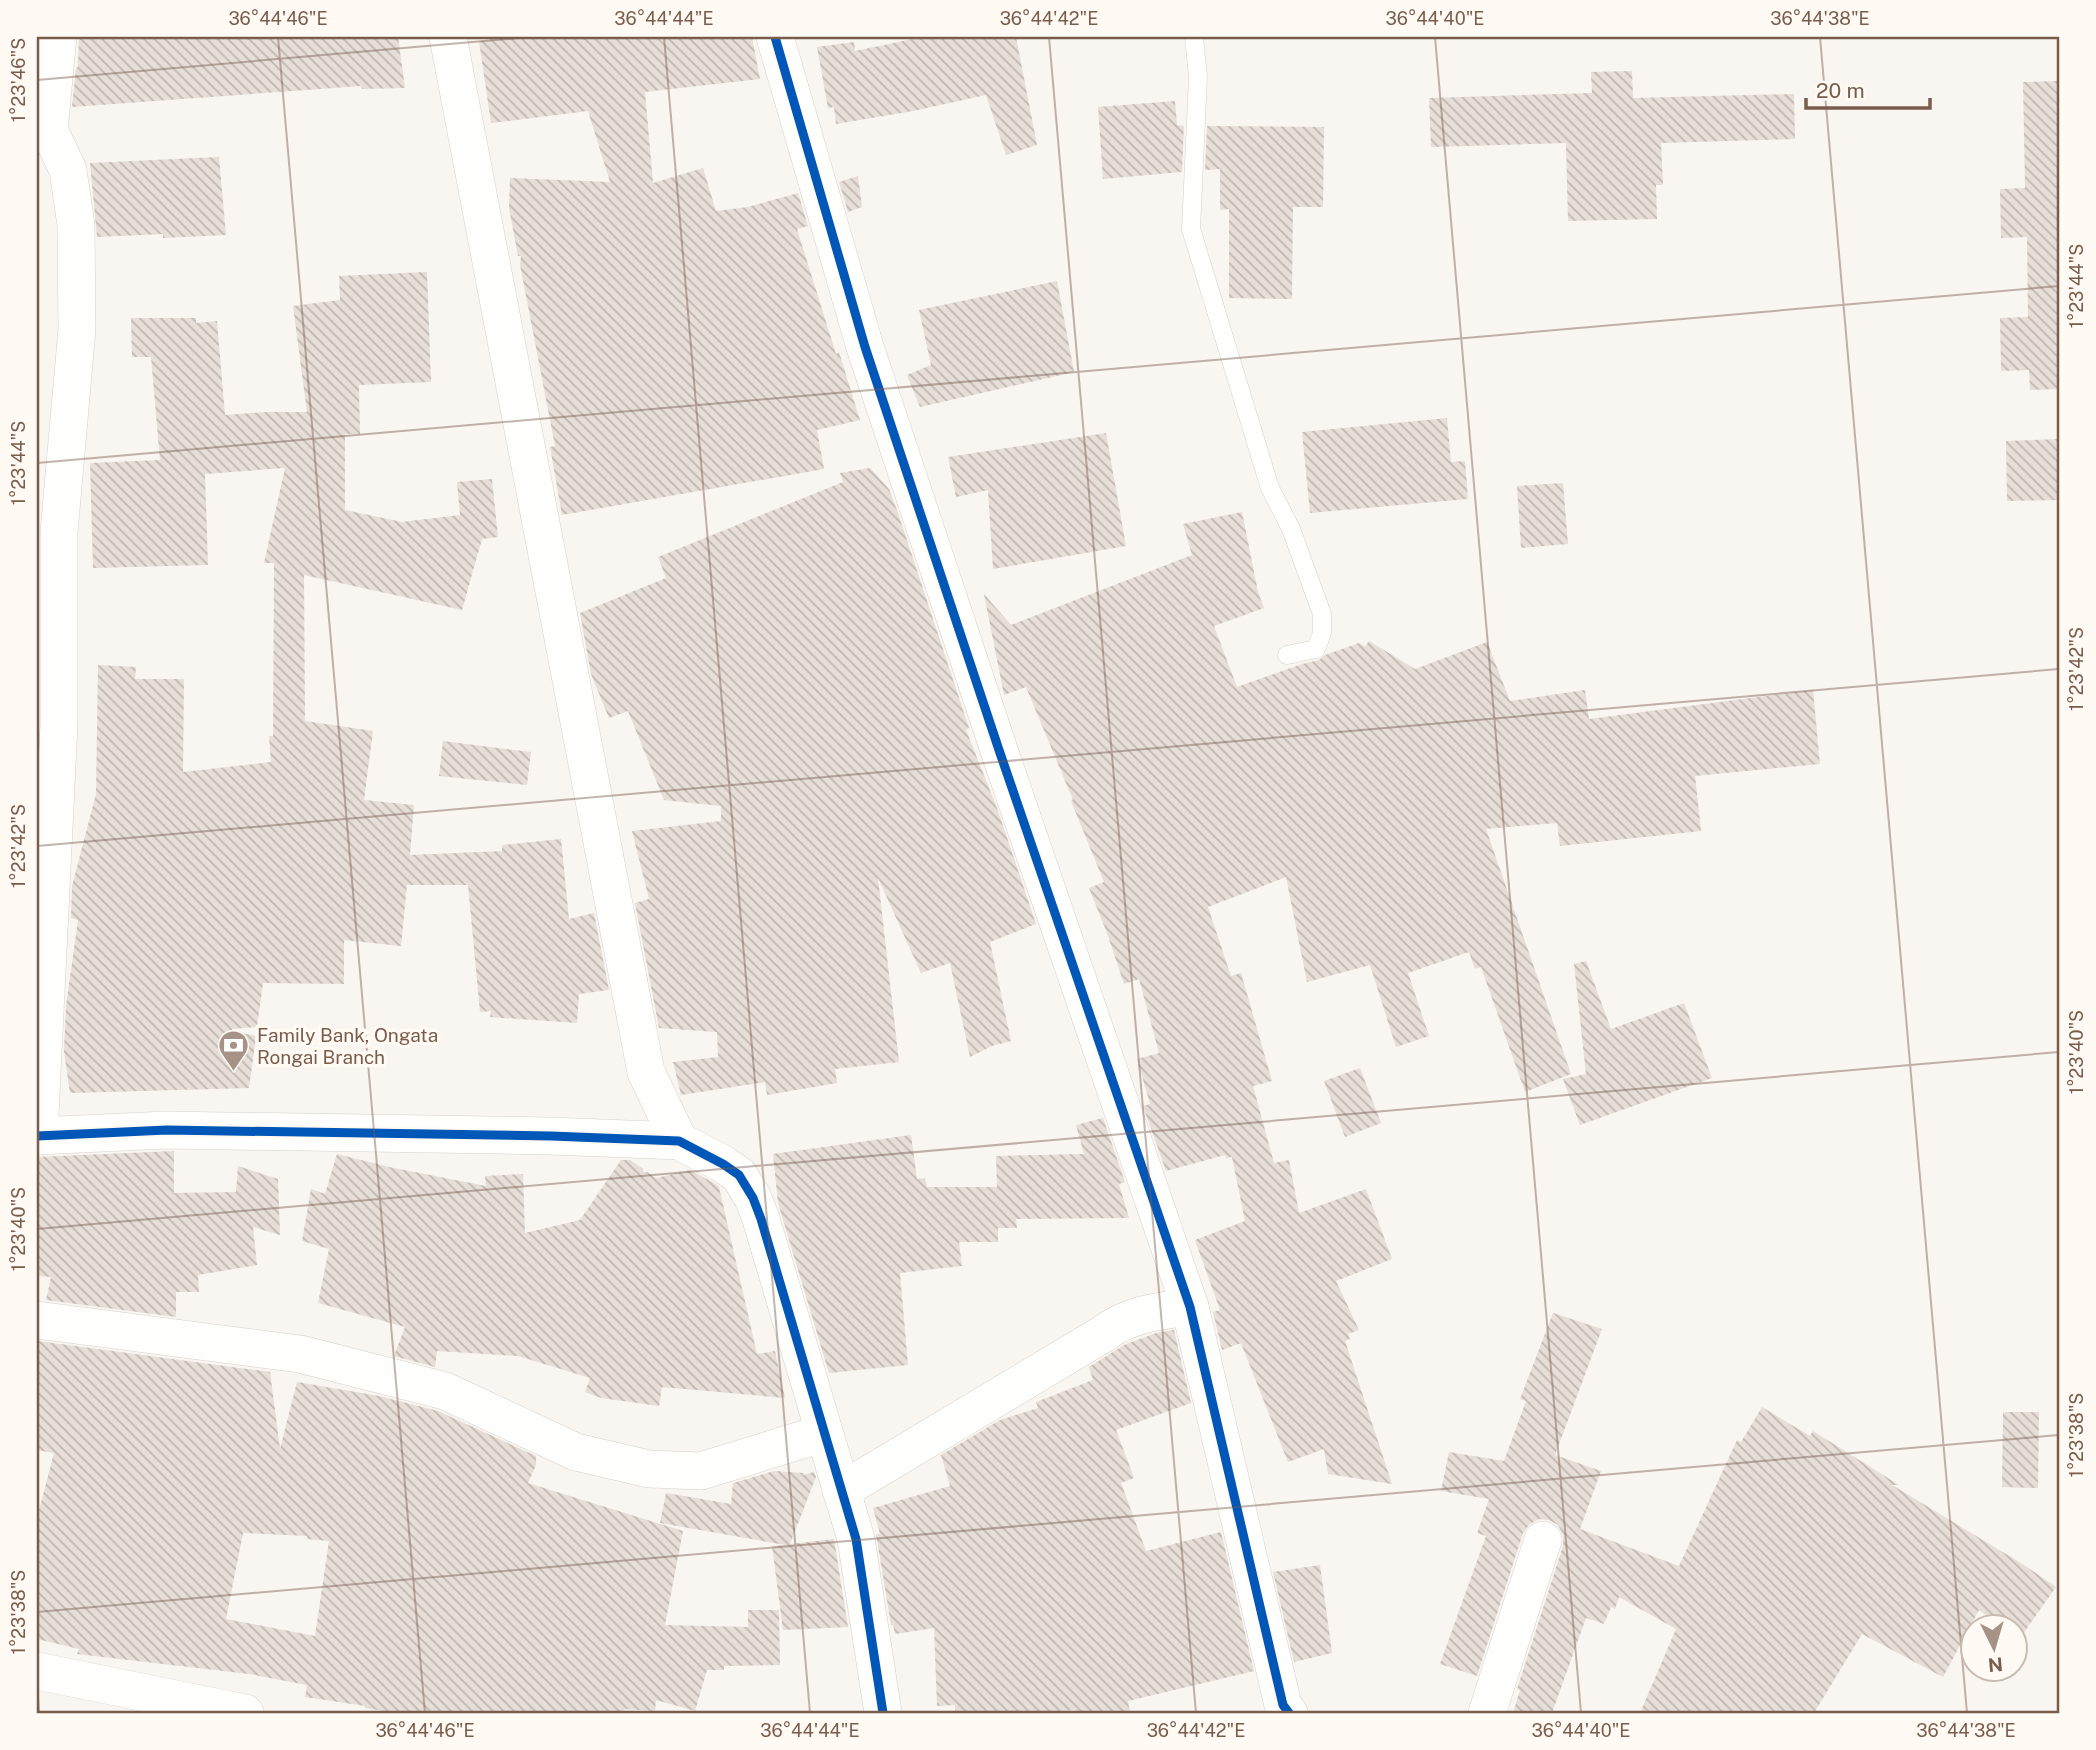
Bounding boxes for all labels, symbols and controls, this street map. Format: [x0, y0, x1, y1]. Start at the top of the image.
text: 36°44'46"E [228, 8, 328, 29]
text: 36°44'44"E [614, 8, 714, 29]
text: 36°44'42"E [1000, 8, 1098, 29]
text: 36°44'40"E [1385, 8, 1485, 29]
text: 36°44'38"E [1770, 8, 1870, 29]
text: 1°23'46"S [8, 38, 29, 122]
scale bar [1806, 66, 1930, 110]
text: 20 m [1816, 78, 1865, 103]
text: 1°23'44"S [2066, 244, 2087, 328]
text: 1°23'44"S [8, 421, 29, 505]
text: 1°23'42"S [2066, 627, 2087, 711]
text: 1°23'42"S [8, 804, 29, 888]
text: 1°23'40"S [2066, 1010, 2087, 1094]
place label: Family Bank, Ongata Rongai Branch [257, 1024, 438, 1068]
bank icon: Family Bank, Ongata Rongai Branch [217, 1029, 251, 1073]
text: 1°23'40"S [8, 1187, 29, 1271]
text: 1°23'38"S [2066, 1393, 2087, 1477]
text: 1°23'38"S [8, 1570, 29, 1654]
north arrow [1960, 1614, 2030, 1684]
text: N [1987, 1653, 2004, 1677]
text: 36°44'46"E [375, 1720, 475, 1741]
text: 36°44'44"E [760, 1720, 860, 1741]
text: 36°44'42"E [1147, 1720, 1245, 1741]
text: 36°44'40"E [1531, 1720, 1631, 1741]
text: 36°44'38"E [1916, 1720, 2016, 1741]

